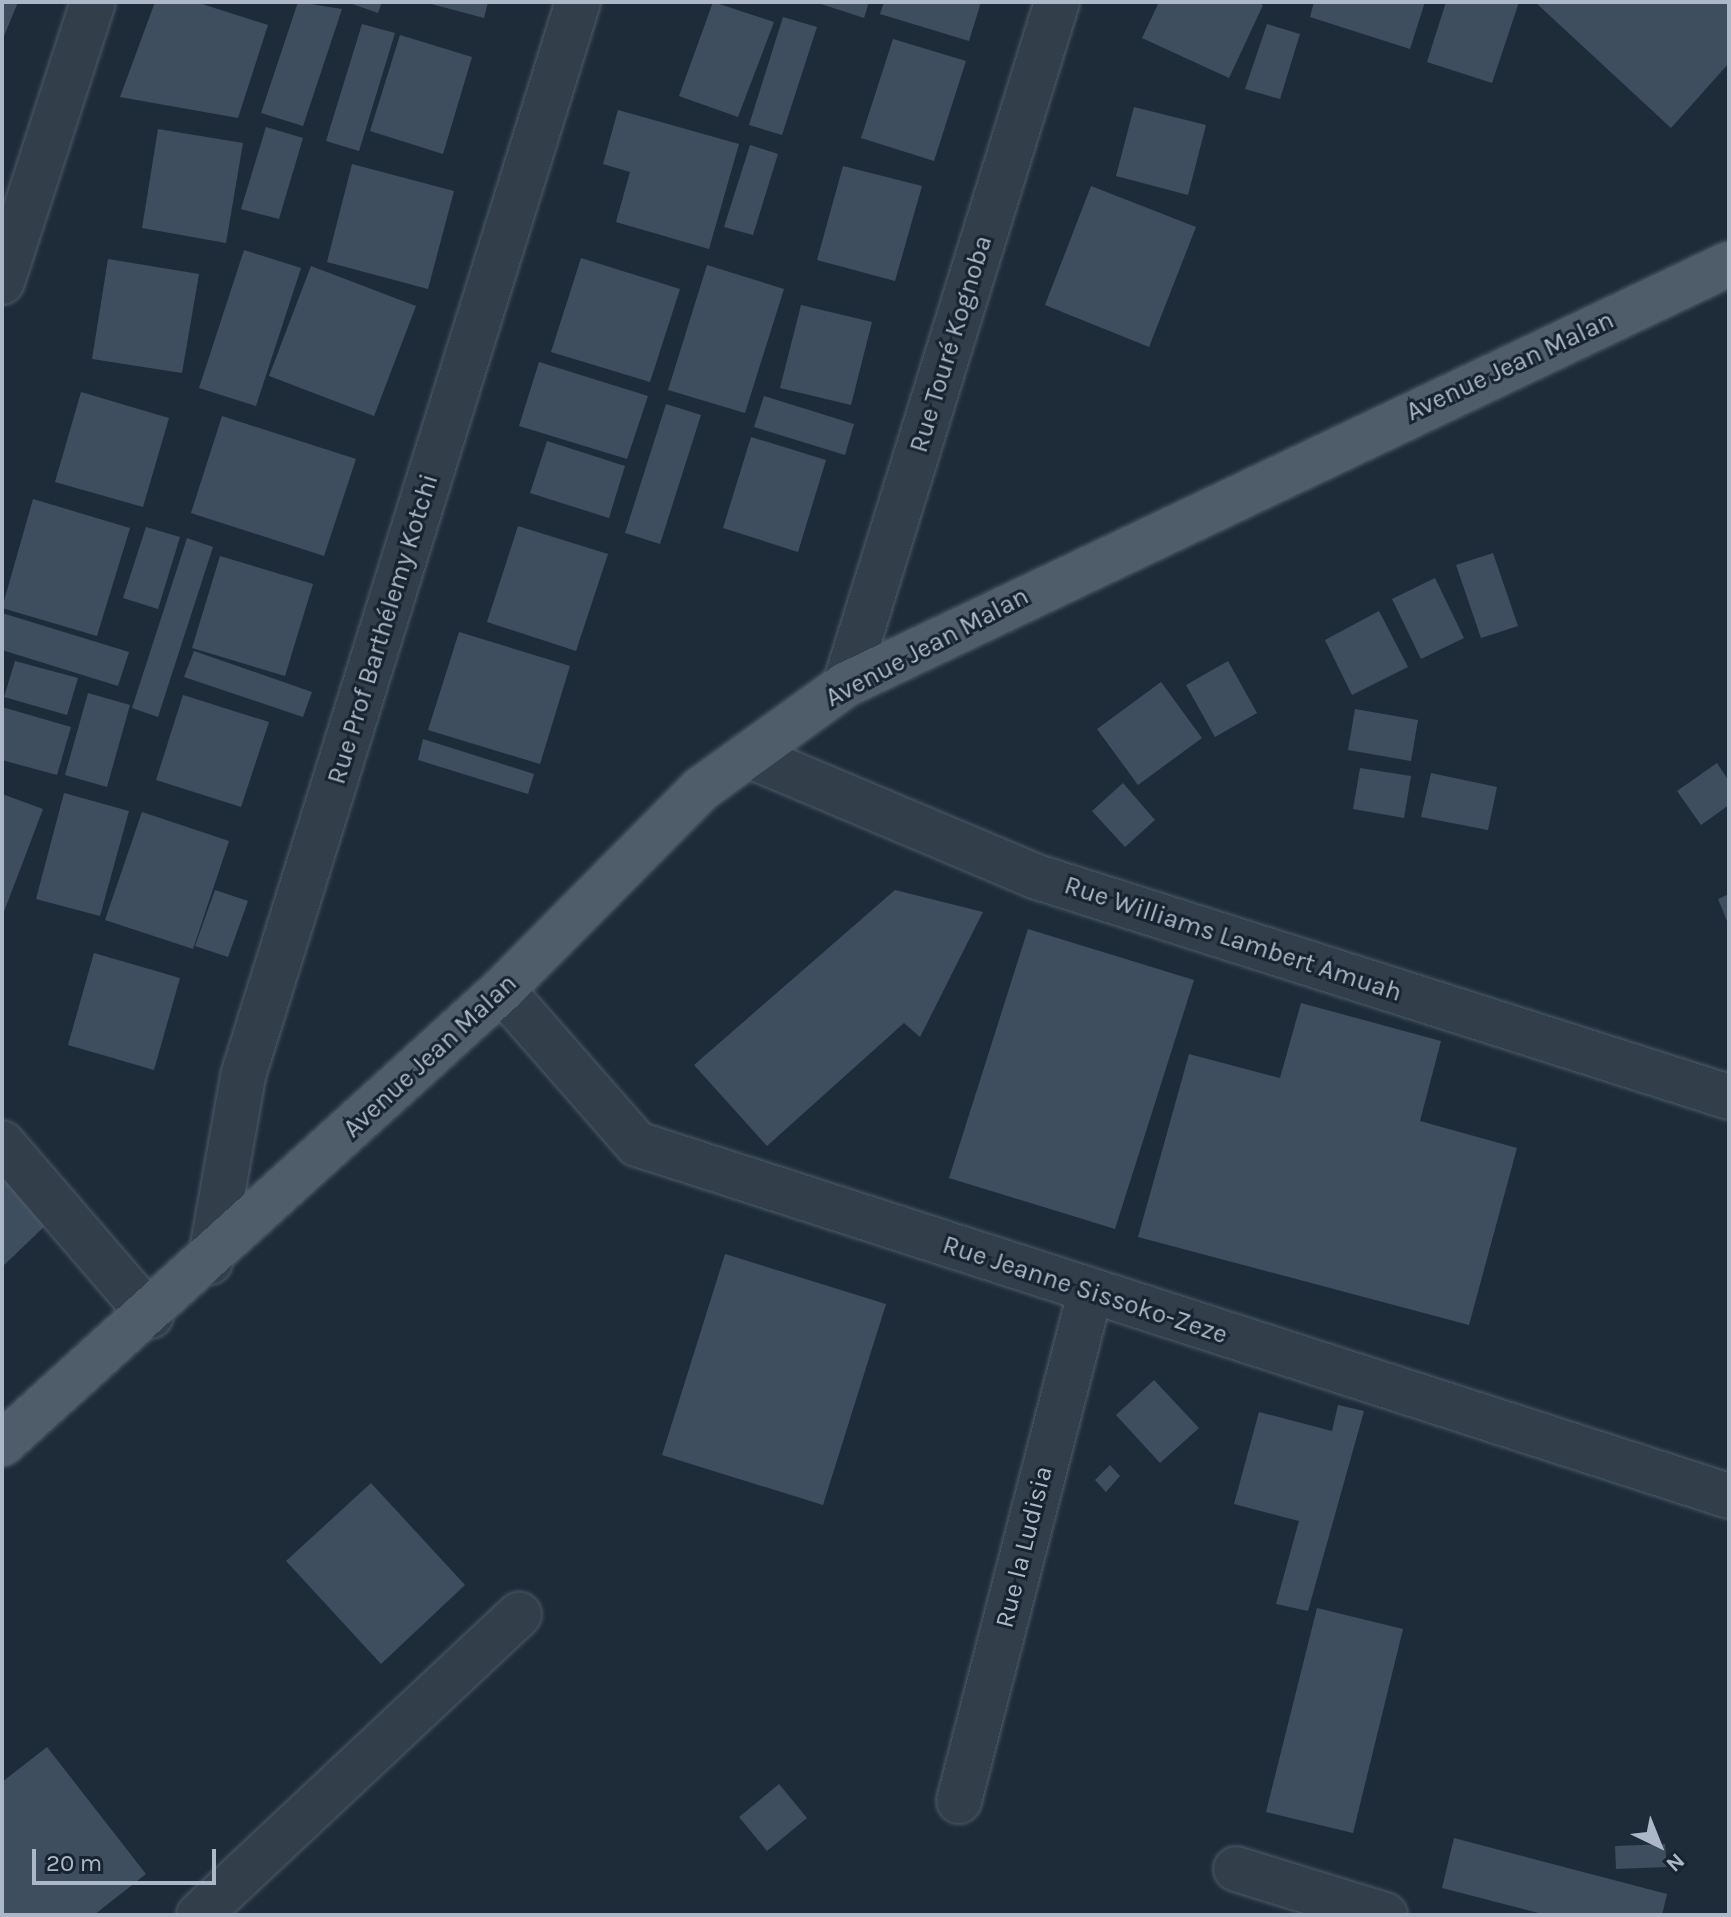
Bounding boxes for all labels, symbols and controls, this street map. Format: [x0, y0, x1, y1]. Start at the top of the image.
street label: Rue Touré Kognoba [903, 232, 999, 456]
street label: Avenue Jean Malan [1401, 304, 1619, 428]
street label: Rue Prof Barthélemy Kotchi [321, 470, 445, 788]
street label: Avenue Jean Malan [820, 580, 1034, 714]
street label: Rue Williams Lambert Amuah [1060, 870, 1406, 1008]
street label: Avenue Jean Malan [337, 968, 523, 1144]
street label: Rue Jeanne Sissoko-Zeze [939, 1229, 1231, 1351]
street label: Rue la Ludisia [989, 1463, 1059, 1631]
north arrow [1619, 1805, 1699, 1885]
scale bar [36, 1833, 220, 1883]
text: N [1661, 1848, 1690, 1877]
text: 20 m [46, 1849, 102, 1877]

